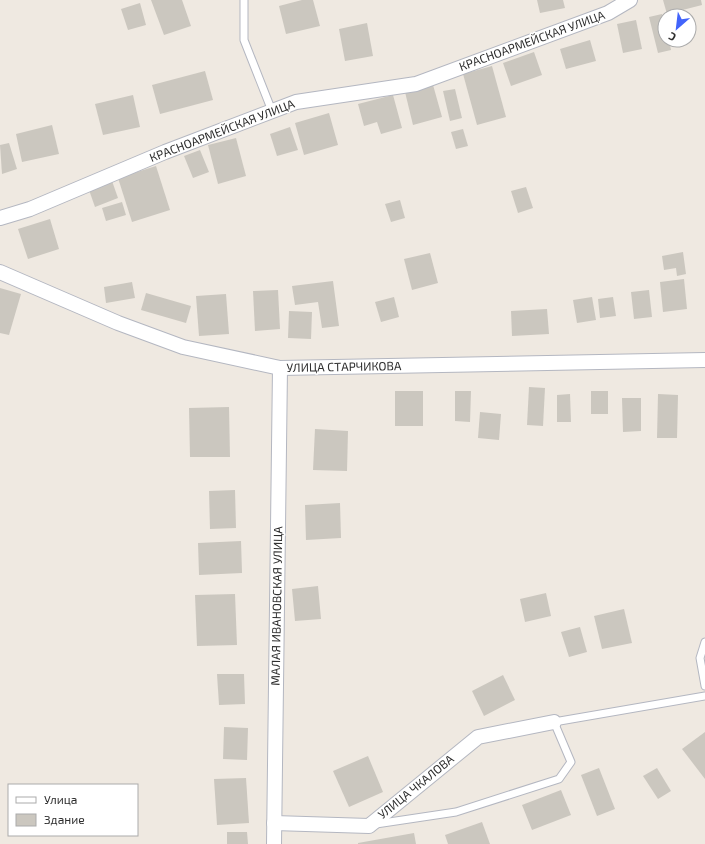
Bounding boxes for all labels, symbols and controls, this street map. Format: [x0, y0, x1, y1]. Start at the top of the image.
street label: КРАСНОАРМЕЙСКАЯ УЛИЦА [457, 7, 607, 73]
north arrow [657, 8, 697, 48]
text: С [666, 30, 678, 45]
street label: КРАСНОАРМЕЙСКАЯ УЛИЦА [147, 96, 297, 164]
street label: УЛИЦА СТАРЧИКОВА [286, 358, 402, 374]
street label: МАЛАЯ ИВАНОВСКАЯ УЛИЦА [268, 526, 284, 686]
street label: УЛИЦА ЧКАЛОВА [375, 751, 457, 821]
legend [8, 784, 138, 836]
text: Улица [44, 792, 77, 806]
text: Здание [44, 812, 85, 826]

